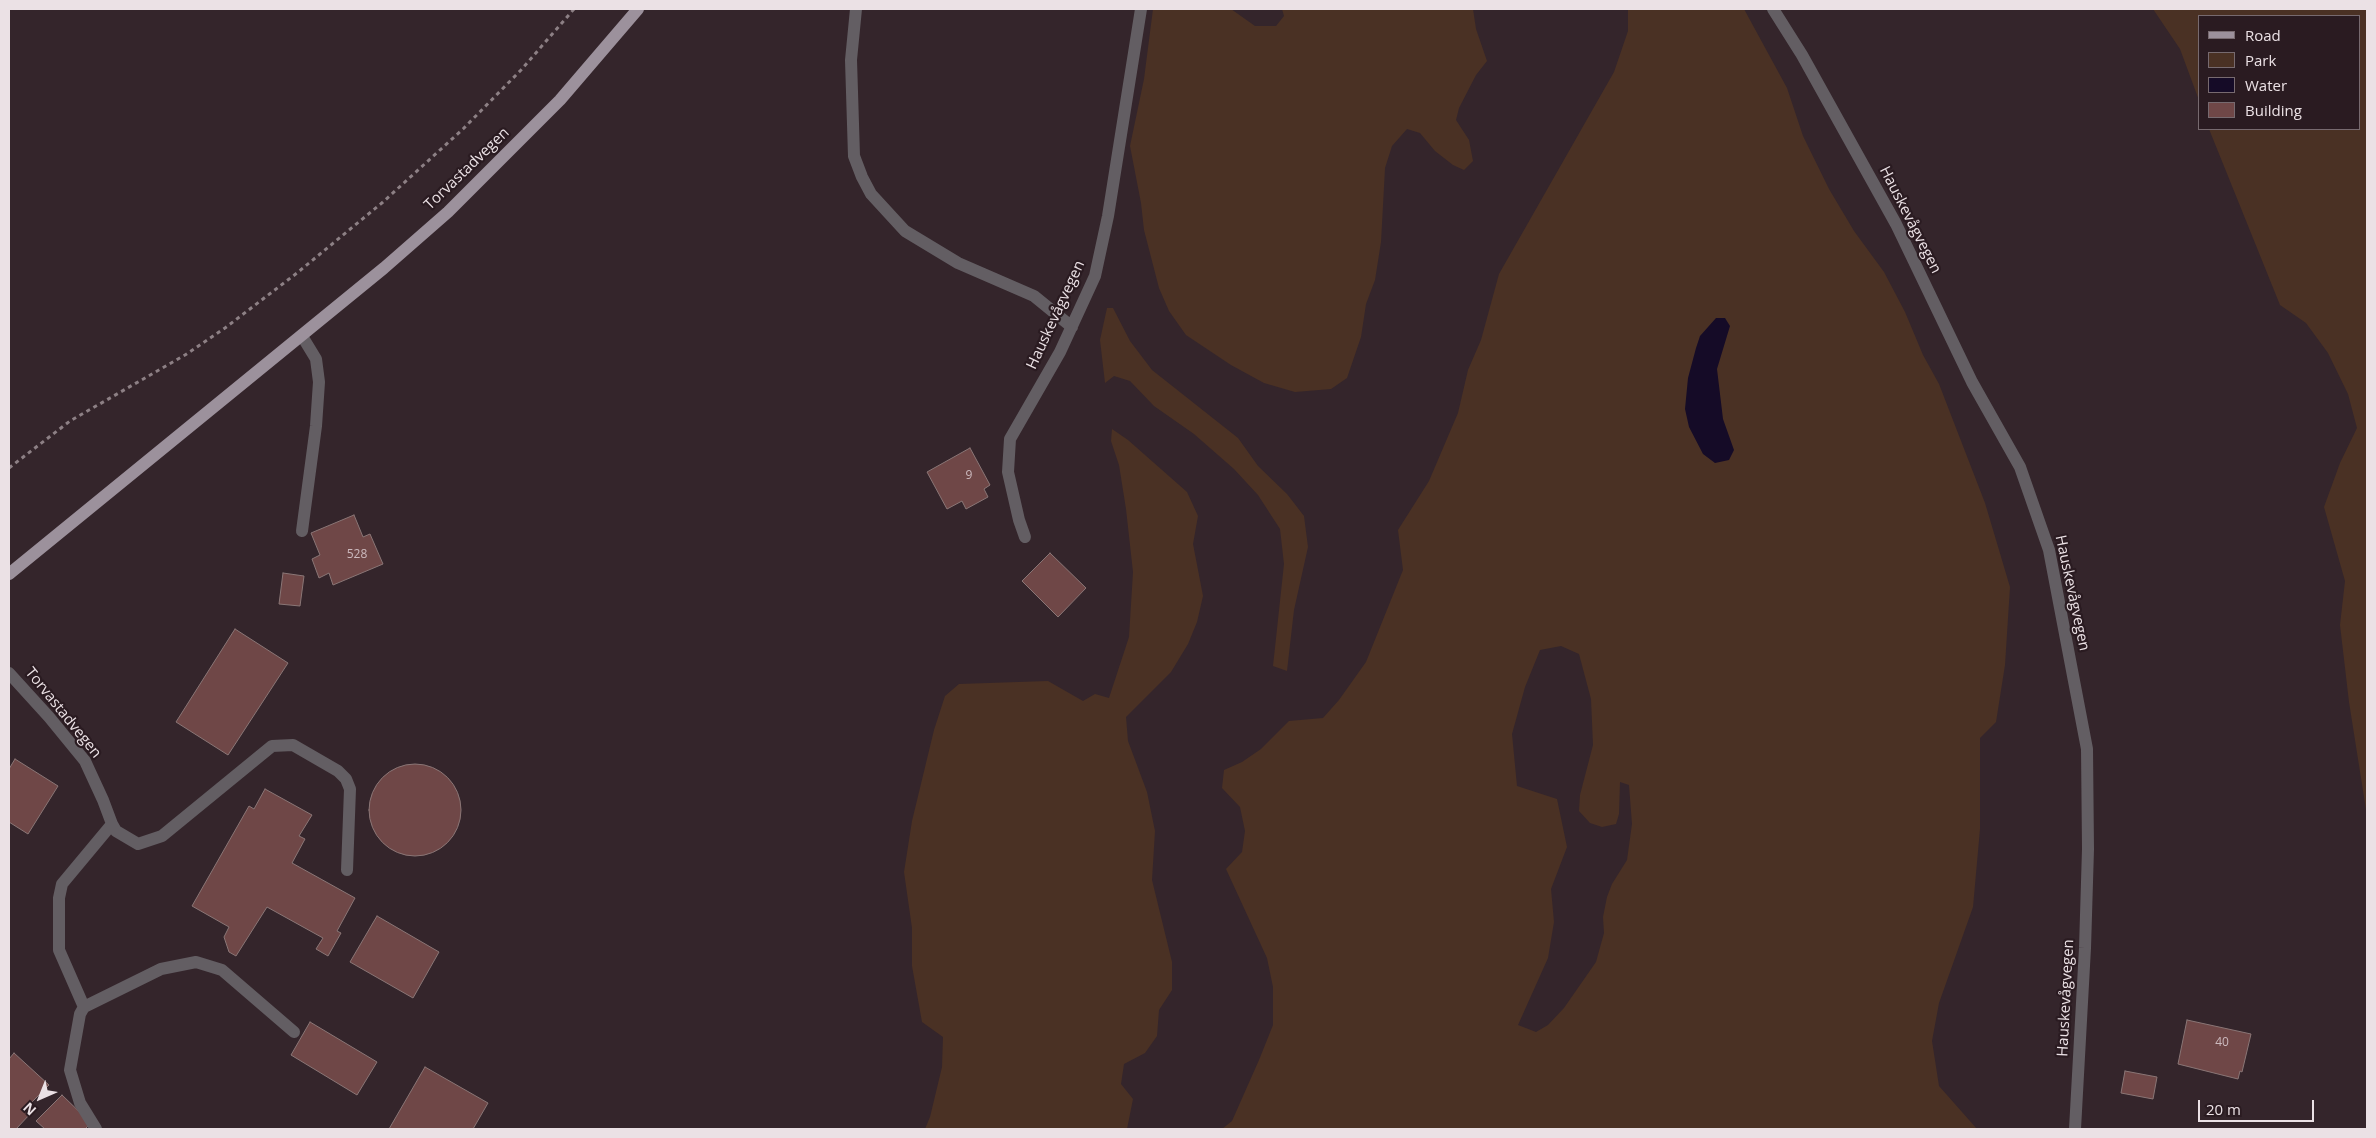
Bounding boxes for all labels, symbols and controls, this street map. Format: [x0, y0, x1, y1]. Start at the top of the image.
legend [2198, 15, 2361, 130]
text: Road [2245, 25, 2281, 45]
text: Park [2245, 50, 2276, 70]
text: Water [2245, 75, 2287, 95]
text: Building [2245, 100, 2302, 120]
street label: Torvastadvegen [421, 124, 513, 214]
street label: Hauskevågvegen [1875, 163, 1945, 277]
street label: Hauskevågvegen [1023, 258, 1089, 372]
house number: 9 [966, 469, 972, 483]
street label: Hauskevågvegen [2051, 534, 2093, 652]
house number: 528 [347, 548, 367, 562]
street label: Torvastadvegen [21, 664, 105, 762]
street label: Hauskevågvegen [2054, 939, 2078, 1057]
house number: 40 [2215, 1036, 2229, 1050]
north arrow [15, 1073, 65, 1123]
scale bar [2201, 1090, 2317, 1122]
text: N [19, 1098, 40, 1120]
text: 20 m [2206, 1099, 2241, 1119]

